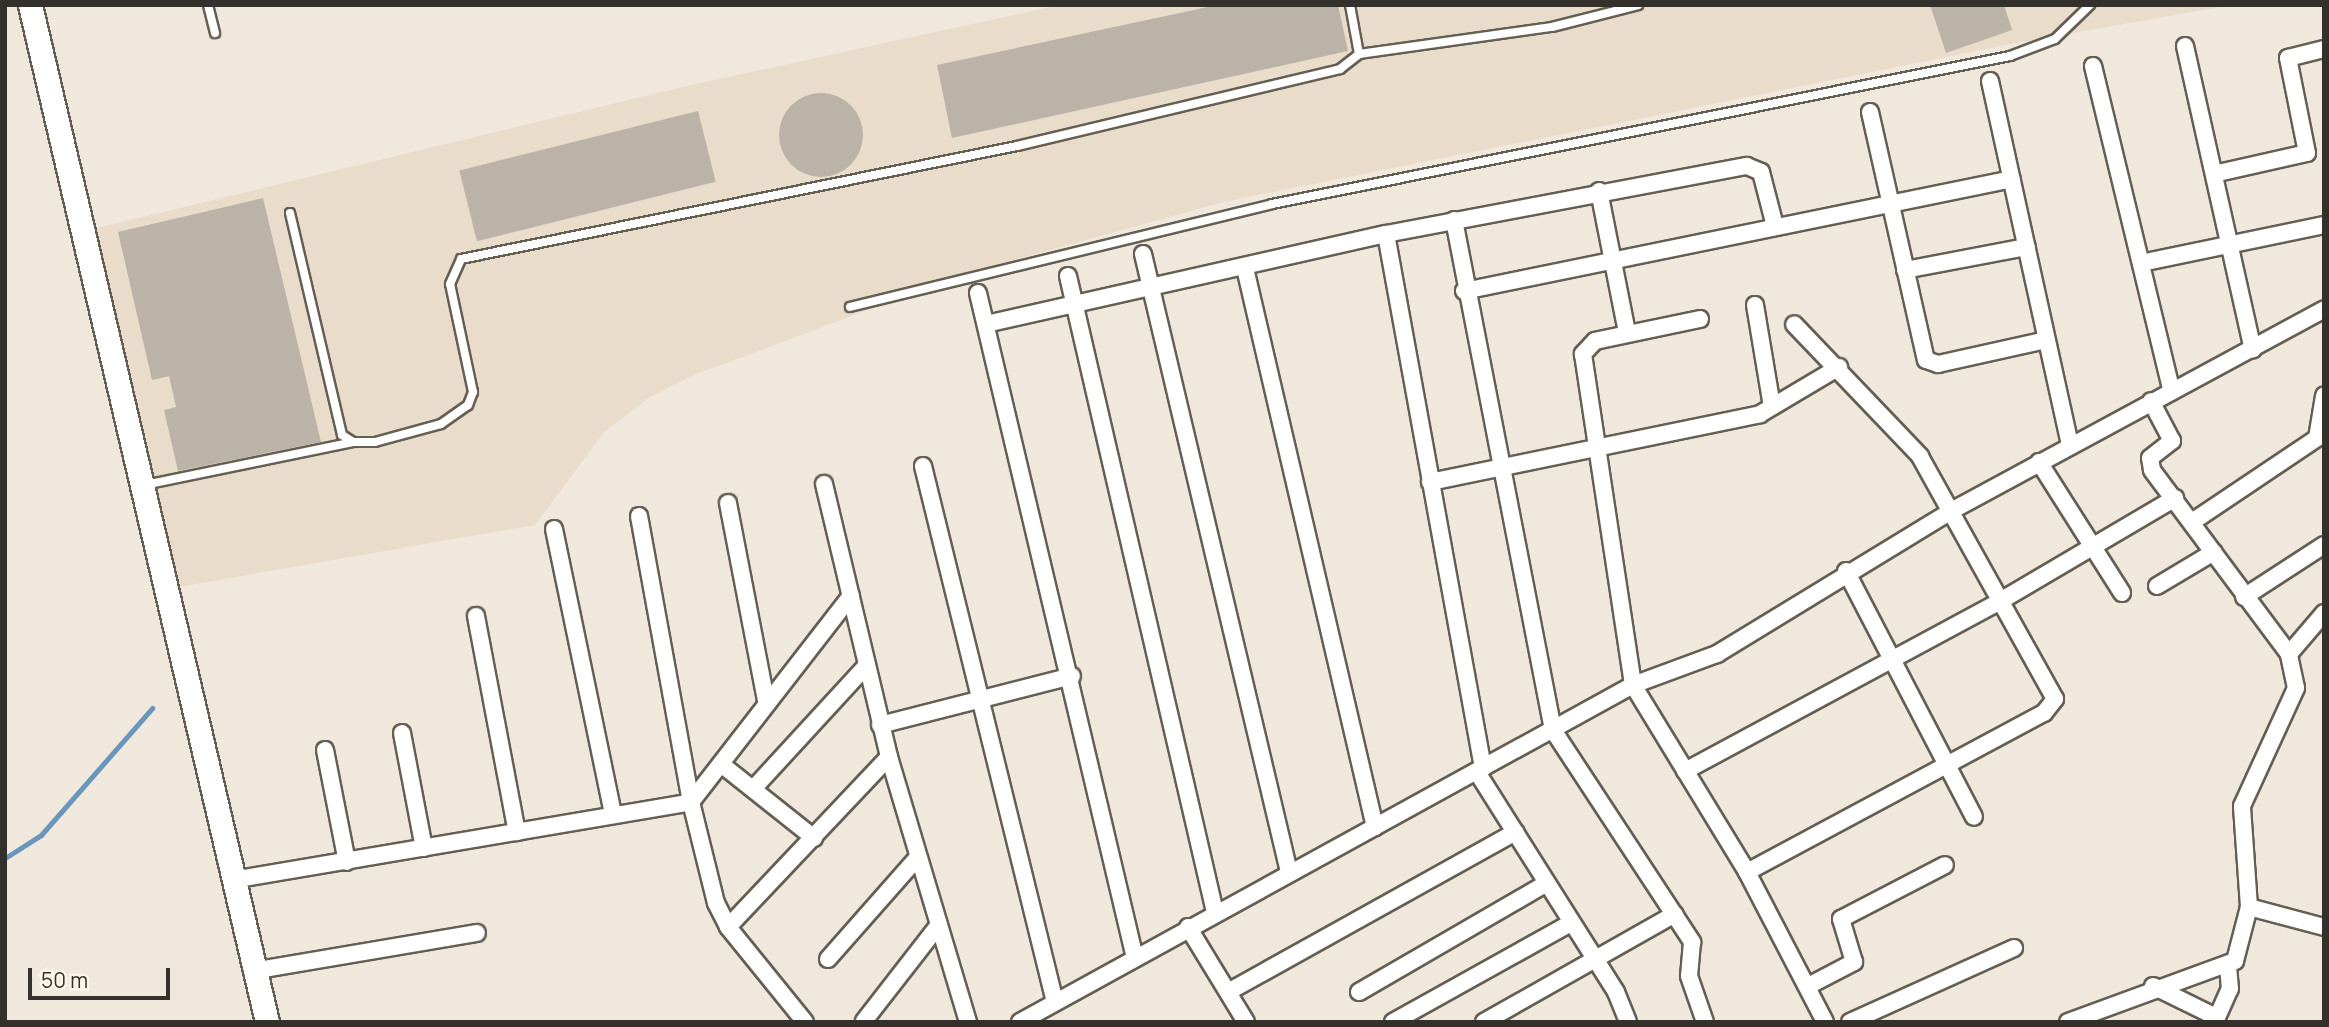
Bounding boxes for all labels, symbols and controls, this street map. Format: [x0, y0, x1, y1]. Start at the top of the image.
scale bar [32, 954, 173, 998]
text: 50 m [41, 966, 88, 994]

